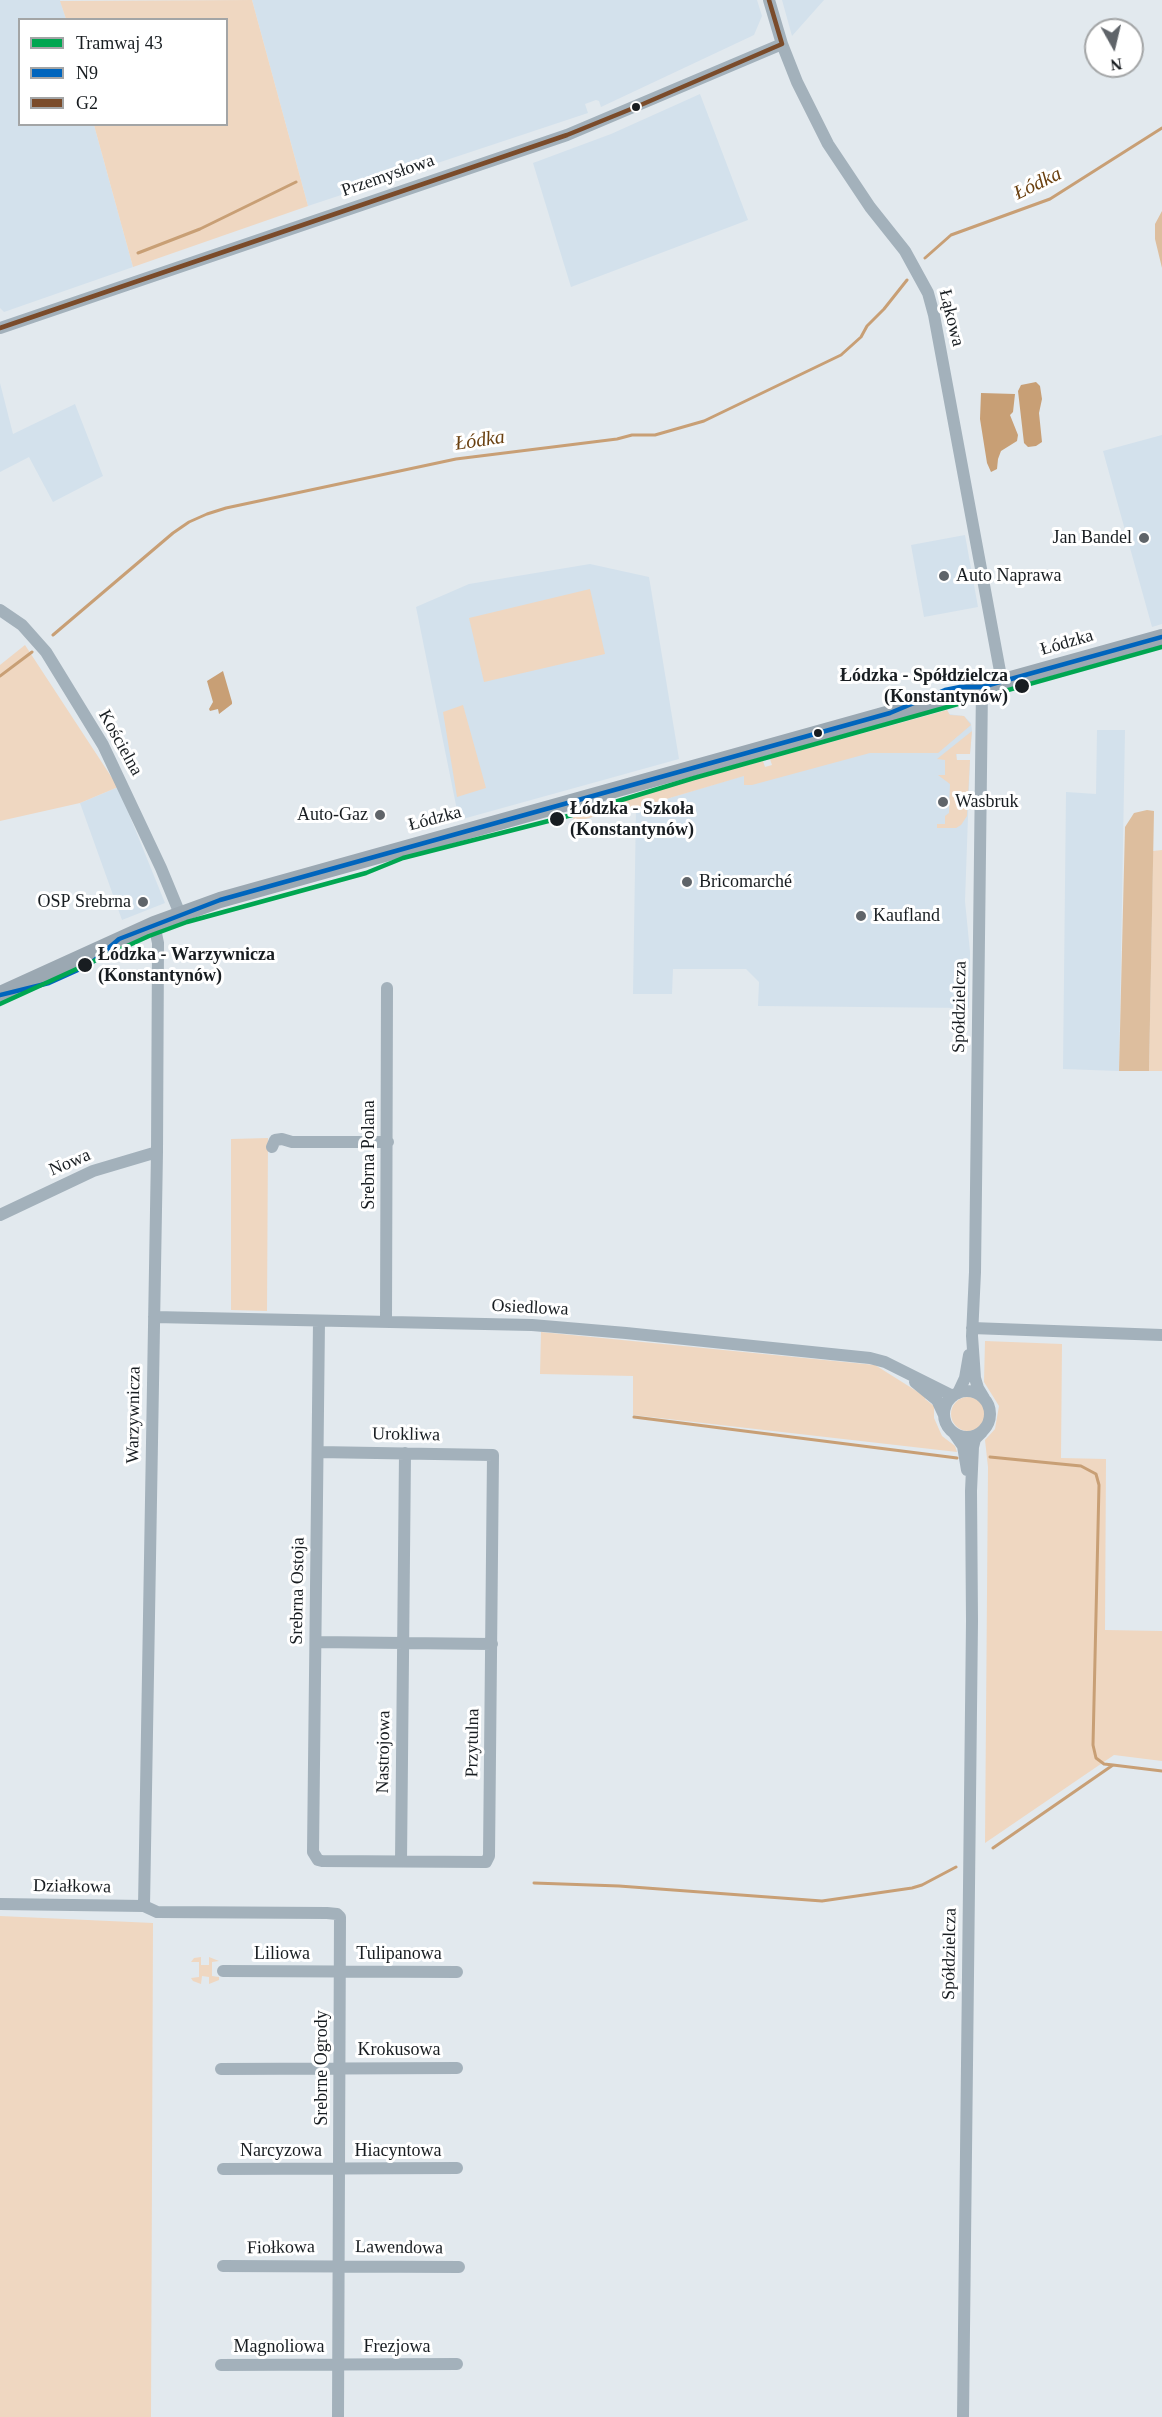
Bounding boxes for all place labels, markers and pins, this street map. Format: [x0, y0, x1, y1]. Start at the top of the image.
unlabelled marker [630, 101, 642, 113]
place label: Jan Bandel [1053, 527, 1132, 549]
marker: Jan Bandel [1137, 531, 1151, 545]
place label: Auto Naprawa [956, 565, 1061, 587]
marker: Auto Naprawa [937, 569, 951, 583]
place label: Łódzka - Spółdzielcza (Konstantynów) [840, 665, 1008, 708]
marker: Łódzka - Spółdzielcza (Konstantynów) [1013, 677, 1031, 695]
unlabelled marker [812, 727, 824, 739]
place label: Wasbruk [955, 791, 1019, 813]
marker: Wasbruk [936, 795, 950, 809]
place label: Łódzka - Szkoła (Konstantynów) [570, 798, 694, 840]
place label: Auto-Gaz [297, 804, 368, 826]
marker: Auto-Gaz [373, 808, 387, 822]
marker: Łódzka - Szkoła (Konstantynów) [548, 810, 566, 828]
place label: Bricomarché [699, 871, 792, 893]
marker: Bricomarché [680, 875, 694, 889]
place label: OSP Srebrna [38, 891, 131, 913]
marker: OSP Srebrna [136, 895, 150, 909]
place label: Kaufland [873, 905, 940, 927]
marker: Kaufland [854, 909, 868, 923]
place label: Łódzka - Warzywnicza (Konstantynów) [98, 944, 275, 986]
marker: Łódzka - Warzywnicza (Konstantynów) [76, 956, 94, 974]

